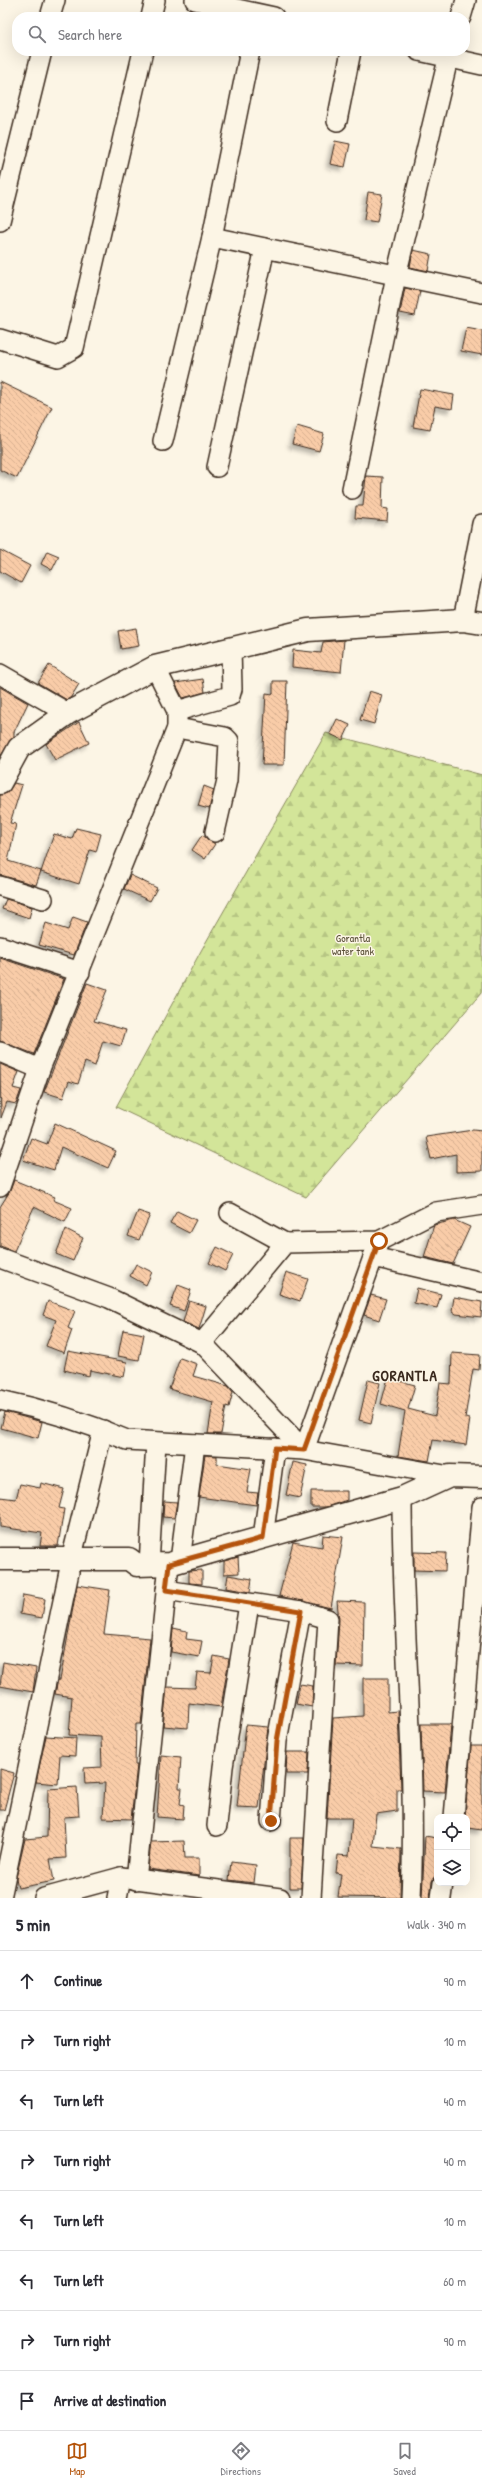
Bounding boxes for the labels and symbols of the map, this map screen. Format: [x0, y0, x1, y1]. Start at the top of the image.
park label: Gorantla water tank [332, 931, 374, 958]
route start [370, 1232, 388, 1250]
district label: GORANTLA [372, 1365, 438, 1386]
route end [262, 1812, 280, 1830]

